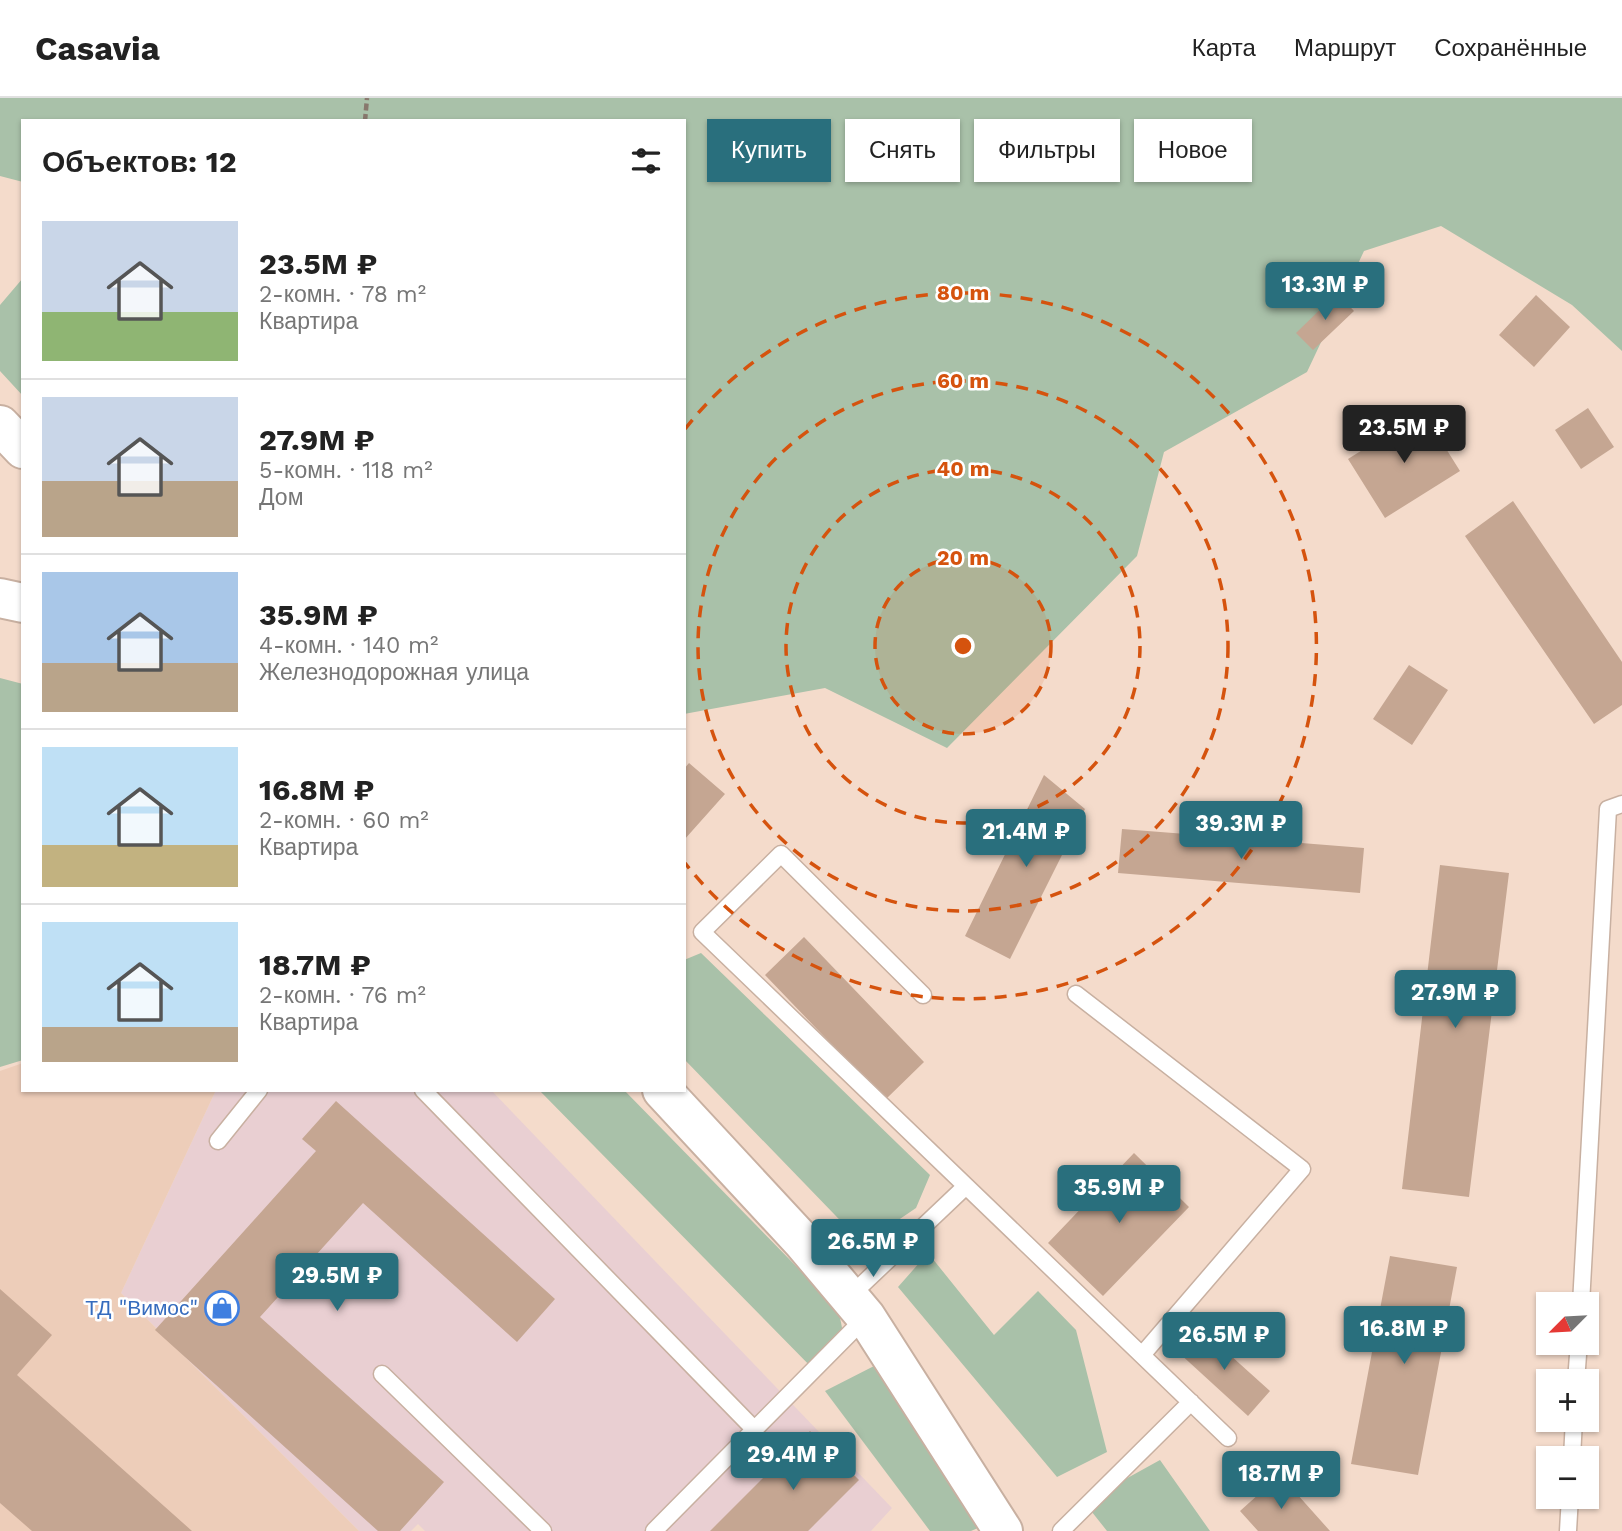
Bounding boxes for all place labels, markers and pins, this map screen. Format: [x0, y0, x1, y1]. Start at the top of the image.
pin: 13.3M ₽ [1260, 262, 1390, 322]
pin: 23.5M ₽ [1339, 406, 1469, 465]
centre of rings [951, 634, 975, 658]
pin: 39.3M ₽ [1176, 802, 1306, 861]
pin: 21.4M ₽ [961, 810, 1091, 869]
pin: 27.9M ₽ [1390, 970, 1520, 1030]
pin: 35.9M ₽ [1054, 1166, 1184, 1225]
pin: 26.5M ₽ [808, 1220, 938, 1279]
pin: 29.5M ₽ [272, 1254, 402, 1313]
shop icon: ТД "Вимос" [203, 1289, 241, 1327]
place label: ТД "Вимос" [85, 1295, 198, 1320]
pin: 16.8M ₽ [1339, 1306, 1469, 1366]
pin: 26.5M ₽ [1159, 1312, 1289, 1372]
pin: 29.4M ₽ [728, 1432, 858, 1492]
pin: 18.7M ₽ [1216, 1452, 1346, 1511]

